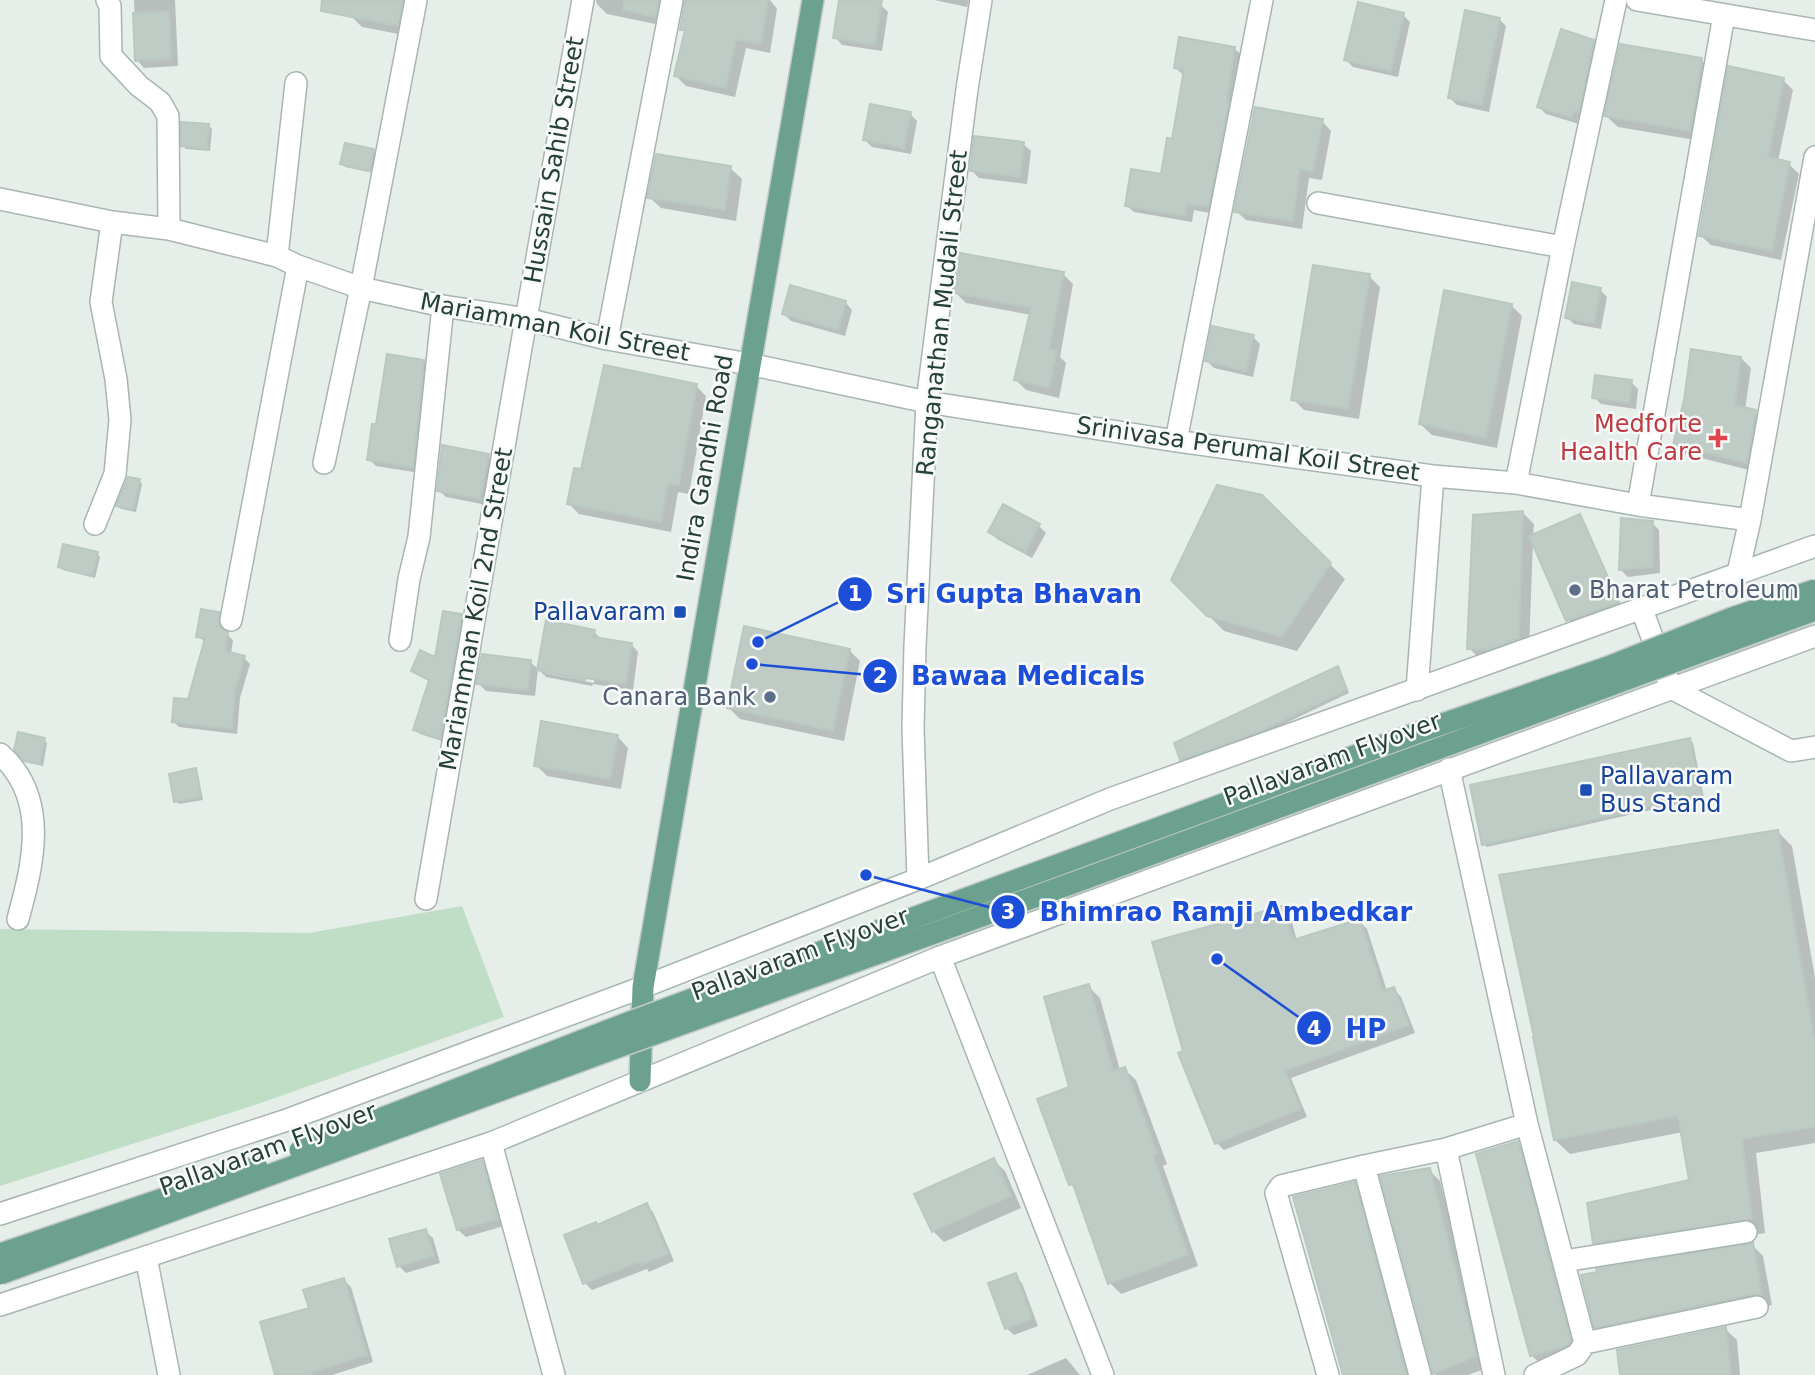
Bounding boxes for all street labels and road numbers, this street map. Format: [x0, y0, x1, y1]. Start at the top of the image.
street label: Hussain Sahib Street [518, 34, 590, 286]
street label: Ranganathan Mudali Street [911, 149, 973, 477]
street label: Mariamman Koil Street [418, 287, 692, 367]
street label: Indira Gandhi Road [671, 352, 739, 584]
street label: Srinivasa Perumal Koil Street [1075, 411, 1421, 487]
street label: Mariamman Koil 2nd Street [434, 445, 518, 773]
street label: Pallavaram Flyover [1220, 707, 1444, 811]
street label: Pallavaram Flyover [688, 902, 912, 1006]
street label: Pallavaram Flyover [156, 1097, 380, 1201]

